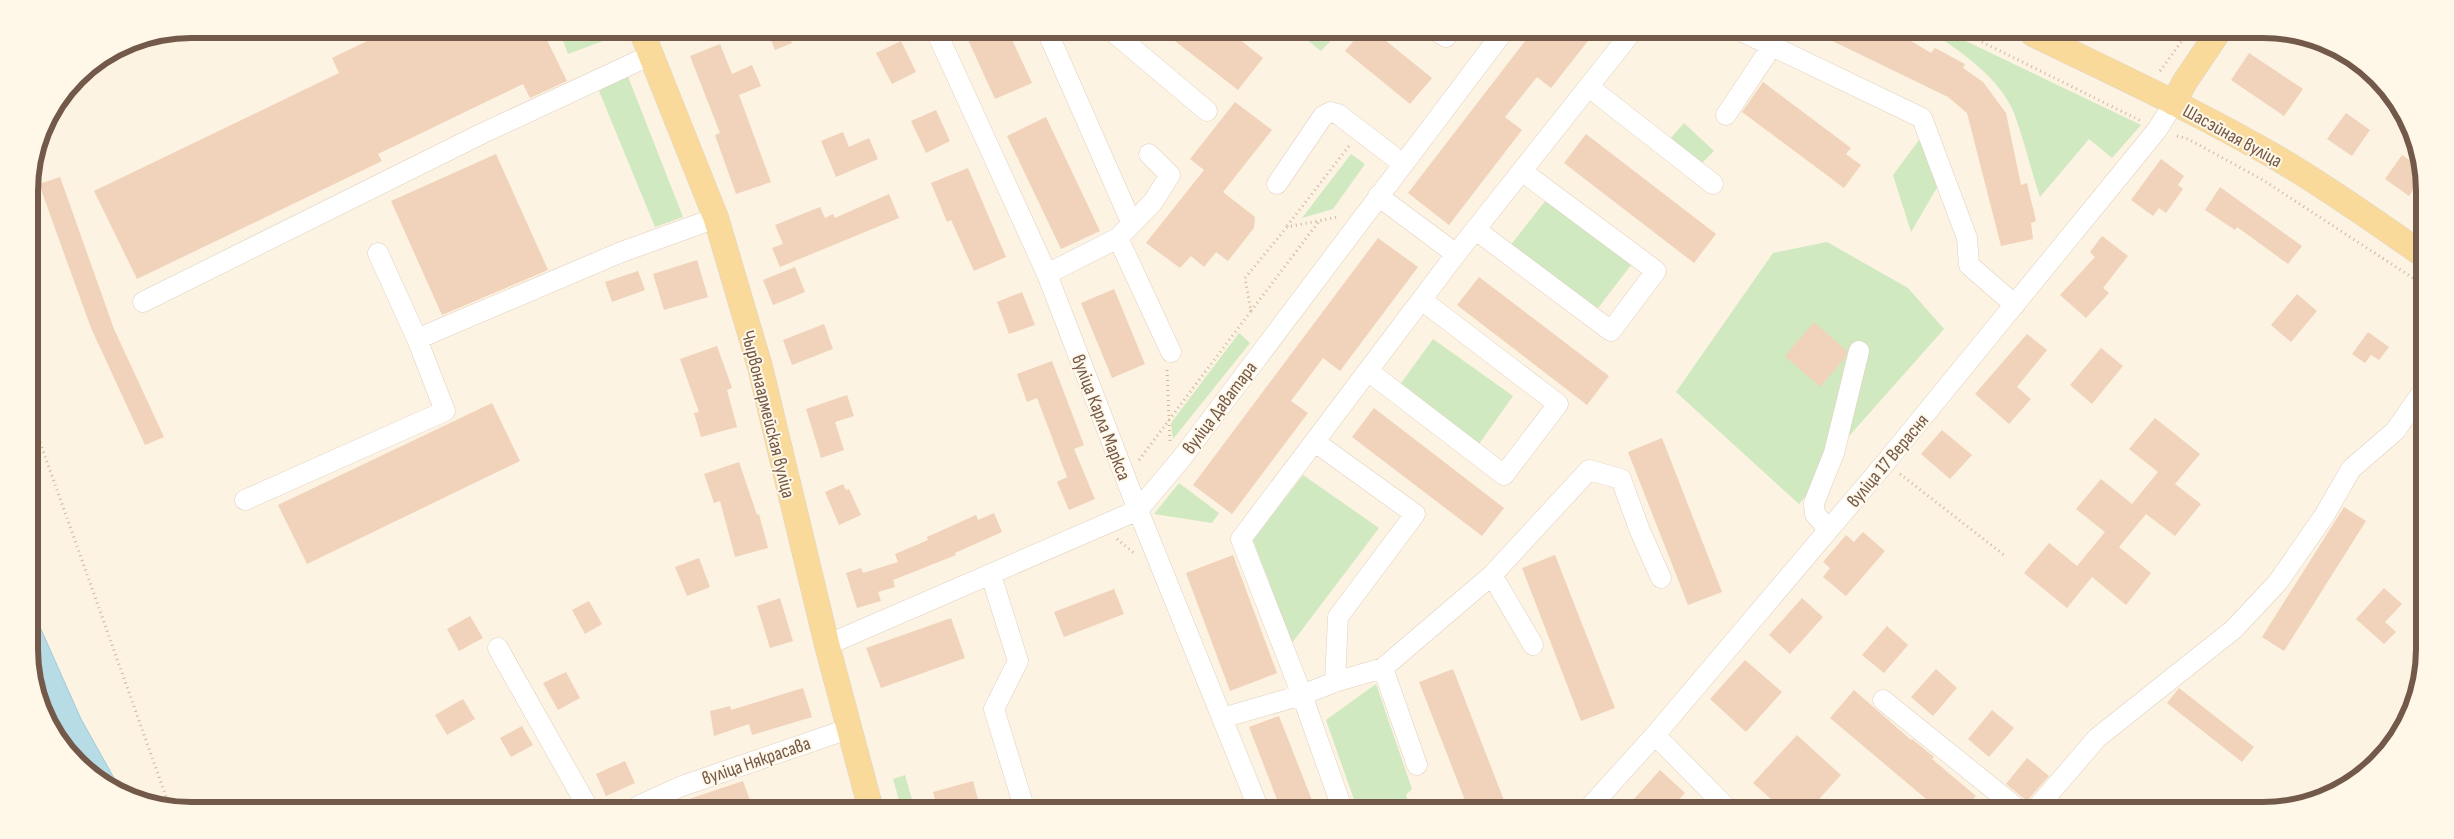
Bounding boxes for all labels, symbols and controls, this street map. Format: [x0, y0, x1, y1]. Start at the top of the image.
street label: Шасэйная вуліца [2179, 100, 2286, 173]
street label: Чырвонаармейская вуліца [736, 328, 800, 501]
street label: вуліца Карла Маркса [1066, 351, 1135, 484]
street label: вуліца Даватара [1178, 357, 1262, 459]
street label: вуліца 17 Верасня [1842, 409, 1934, 512]
street label: вуліца Някрасава [699, 732, 814, 791]

